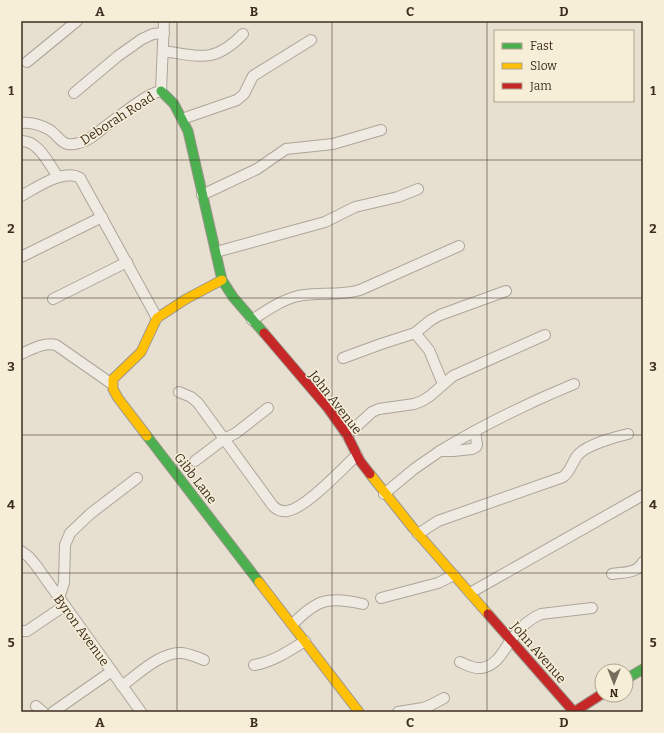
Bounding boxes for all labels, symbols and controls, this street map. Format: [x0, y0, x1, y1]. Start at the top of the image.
text: A [95, 4, 105, 19]
text: B [250, 4, 258, 19]
text: C [406, 4, 414, 19]
text: D [559, 4, 569, 19]
legend [494, 30, 634, 102]
text: Fast [530, 39, 554, 53]
text: Slow [530, 59, 557, 73]
text: Jam [529, 79, 552, 93]
text: 1 [8, 83, 14, 98]
text: 1 [650, 83, 656, 98]
street label: Deborah Road [78, 89, 157, 148]
text: 2 [7, 221, 15, 236]
text: 2 [649, 221, 657, 236]
text: 3 [7, 359, 15, 374]
text: 3 [649, 359, 657, 374]
street label: John Avenue [306, 367, 365, 437]
street label: Gibb Lane [171, 450, 220, 507]
text: 4 [7, 497, 15, 512]
text: 4 [649, 497, 657, 512]
street label: Byron Avenue [51, 592, 112, 669]
street label: John Avenue [507, 618, 569, 686]
text: 5 [7, 635, 15, 650]
text: 5 [649, 635, 657, 650]
north arrow [594, 663, 634, 703]
text: N [609, 686, 618, 699]
text: A [95, 715, 105, 730]
text: B [250, 715, 258, 730]
text: C [406, 715, 414, 730]
text: D [559, 715, 569, 730]

